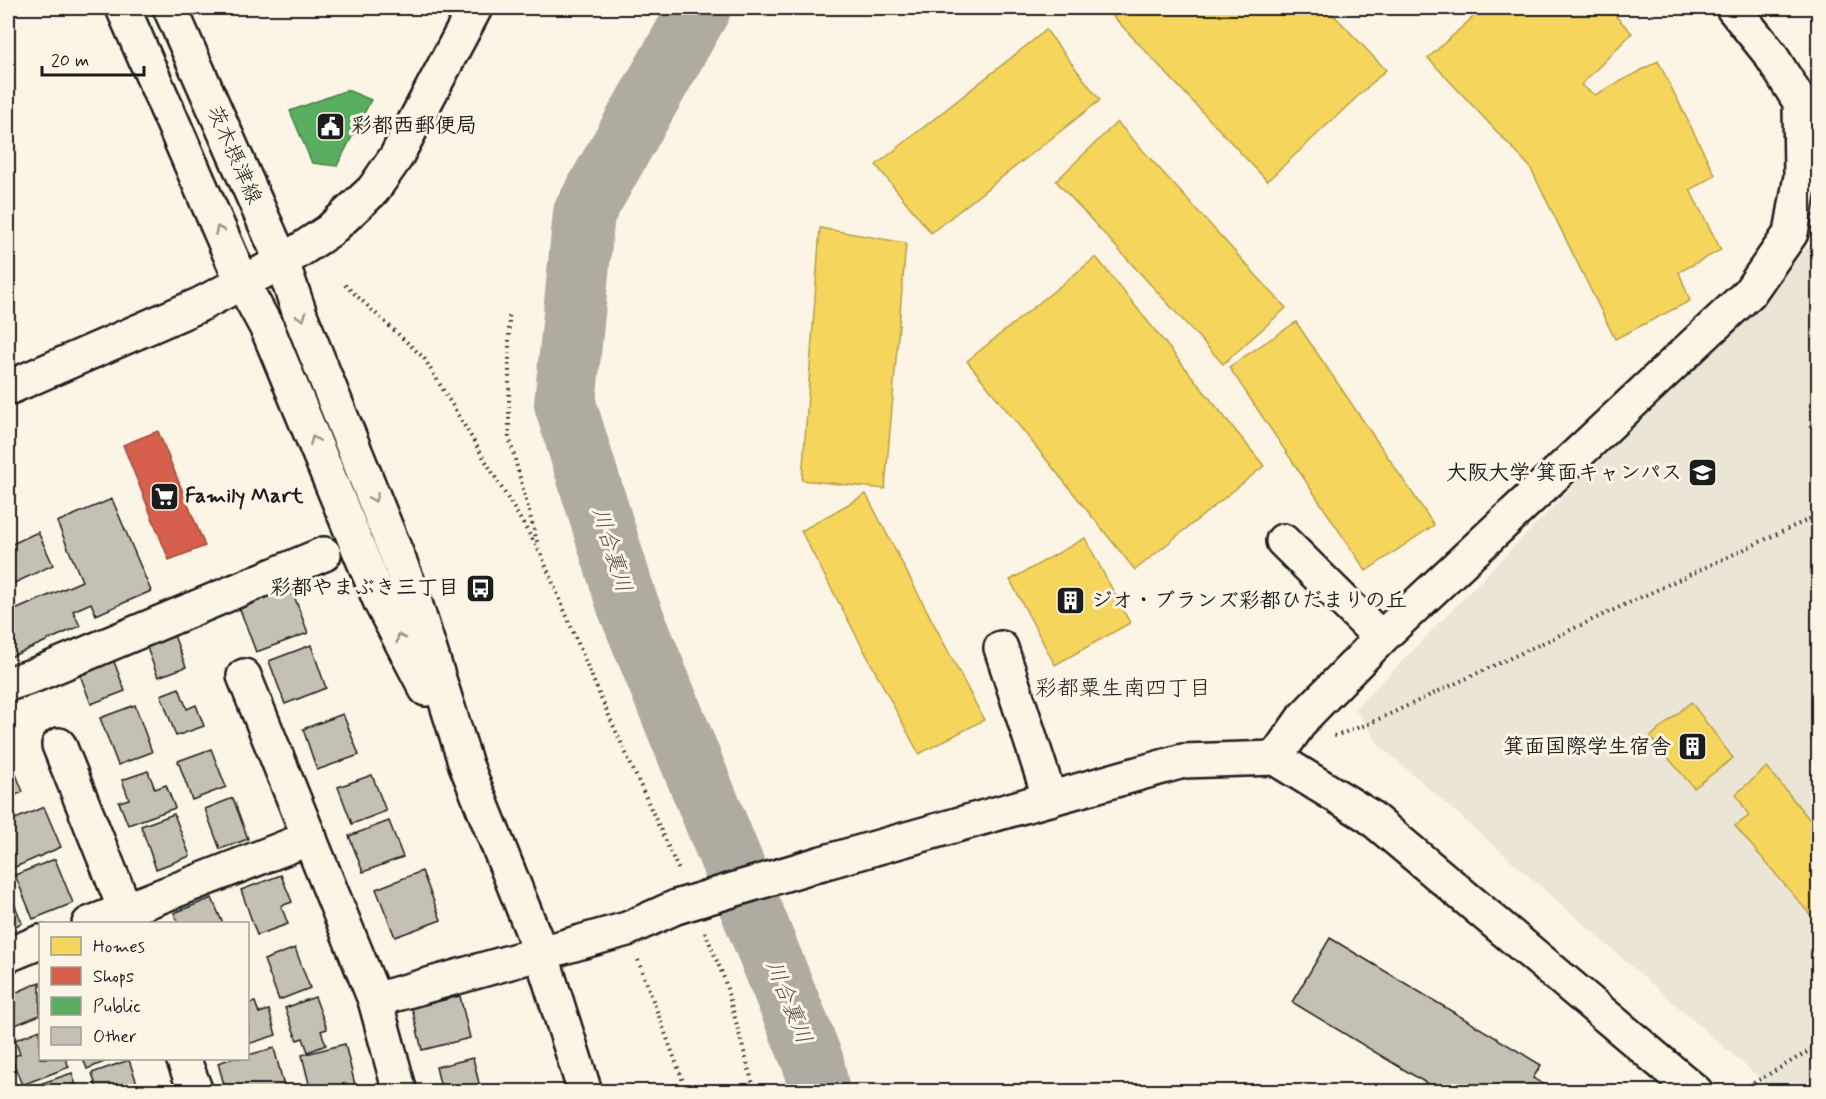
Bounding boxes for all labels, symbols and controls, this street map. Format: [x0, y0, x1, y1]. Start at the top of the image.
scale bar [42, 39, 144, 77]
text: 20 m [51, 49, 89, 73]
street label: 茨木摂津線 [200, 101, 268, 209]
public building icon: 彩都西郵便局 [314, 110, 346, 142]
place label: 彩都西郵便局 [351, 112, 477, 140]
one-way arrow [214, 226, 226, 237]
one-way arrow [294, 312, 307, 322]
one-way arrow [309, 436, 321, 447]
school or university icon: 大阪大学 箕面キャンパス [1687, 457, 1719, 489]
place label: 大阪大学 箕面キャンパス [1446, 459, 1682, 487]
supermarket icon: Family Mart [148, 480, 180, 512]
place label: Family Mart [185, 482, 304, 510]
one-way arrow [367, 492, 379, 503]
water label: 川合裏川 [585, 504, 637, 596]
bus stop icon: 彩都やまぶき三丁目 [464, 572, 496, 604]
place label: 彩都やまぶき三丁目 [270, 574, 459, 602]
building icon: ジオ・ブランズ彩都ひだまりの丘 [1054, 585, 1086, 617]
place label: ジオ・ブランズ彩都ひだまりの丘 [1091, 587, 1407, 615]
one-way arrow [396, 634, 407, 645]
district label: 彩都粟生南四丁目 [1035, 675, 1211, 703]
building icon: 箕面国際学生宿舎 [1676, 731, 1708, 763]
place label: 箕面国際学生宿舎 [1503, 733, 1671, 761]
legend [39, 922, 249, 1060]
text: Homes [93, 935, 145, 959]
water label: 川合裏川 [759, 956, 817, 1048]
text: Shops [93, 965, 134, 989]
text: Public [93, 995, 141, 1019]
text: Other [93, 1025, 137, 1049]

